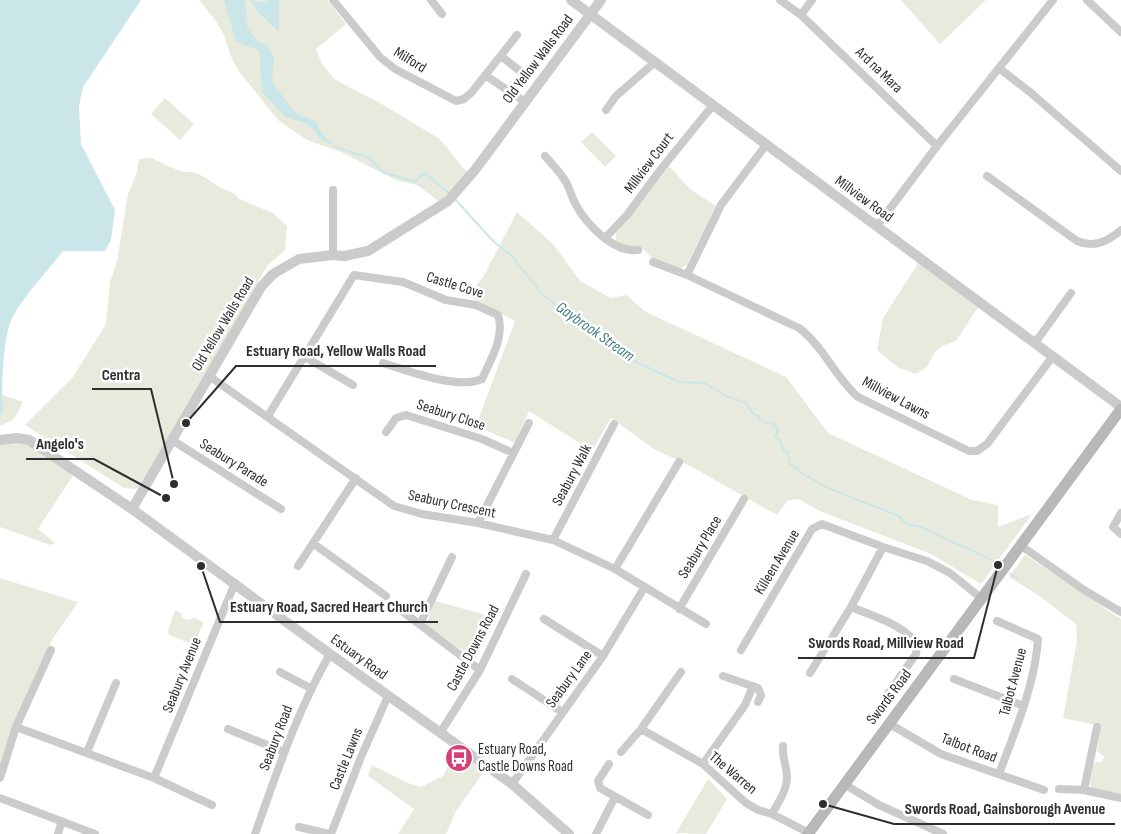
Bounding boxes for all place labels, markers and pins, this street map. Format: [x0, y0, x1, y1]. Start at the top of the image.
callout: Estuary Road, Yellow Walls Road [236, 335, 436, 366]
callout: Centra [92, 358, 151, 389]
callout: Angelo's [26, 428, 94, 459]
callout: Estuary Road, Sacred Heart Church [220, 591, 438, 622]
callout: Swords Road, Millview Road [798, 627, 974, 658]
place label: Estuary Road, Castle Downs Road [478, 740, 573, 776]
bus stop icon: Estuary Road, Castle Downs Road [444, 743, 474, 773]
callout: Swords Road, Gainsborough Avenue [894, 793, 1115, 824]

